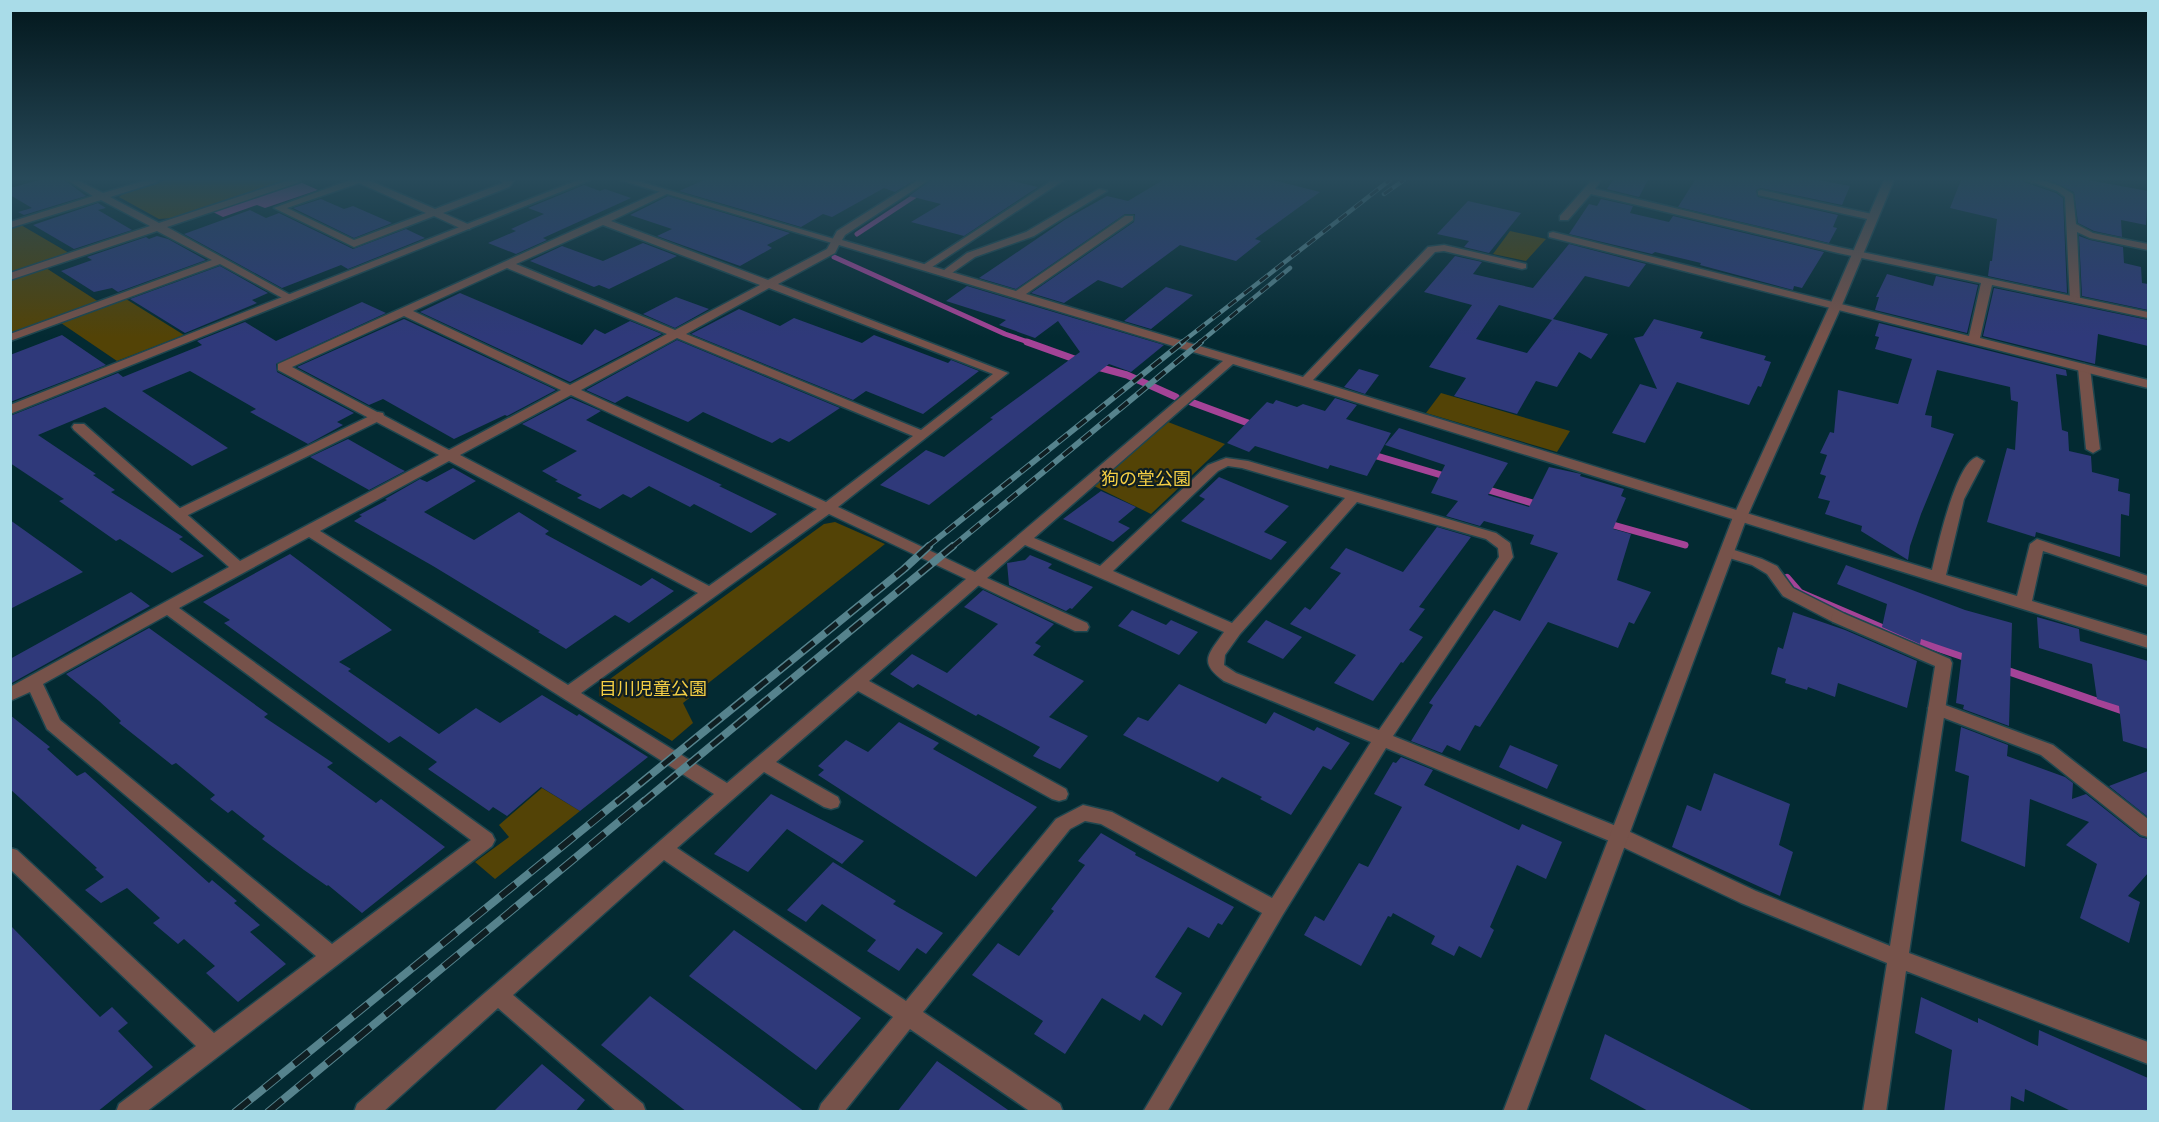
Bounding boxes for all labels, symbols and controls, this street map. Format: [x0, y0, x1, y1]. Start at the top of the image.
park label: 狗の堂公園 [1101, 468, 1191, 490]
park label: 目川児童公園 [599, 678, 707, 700]

